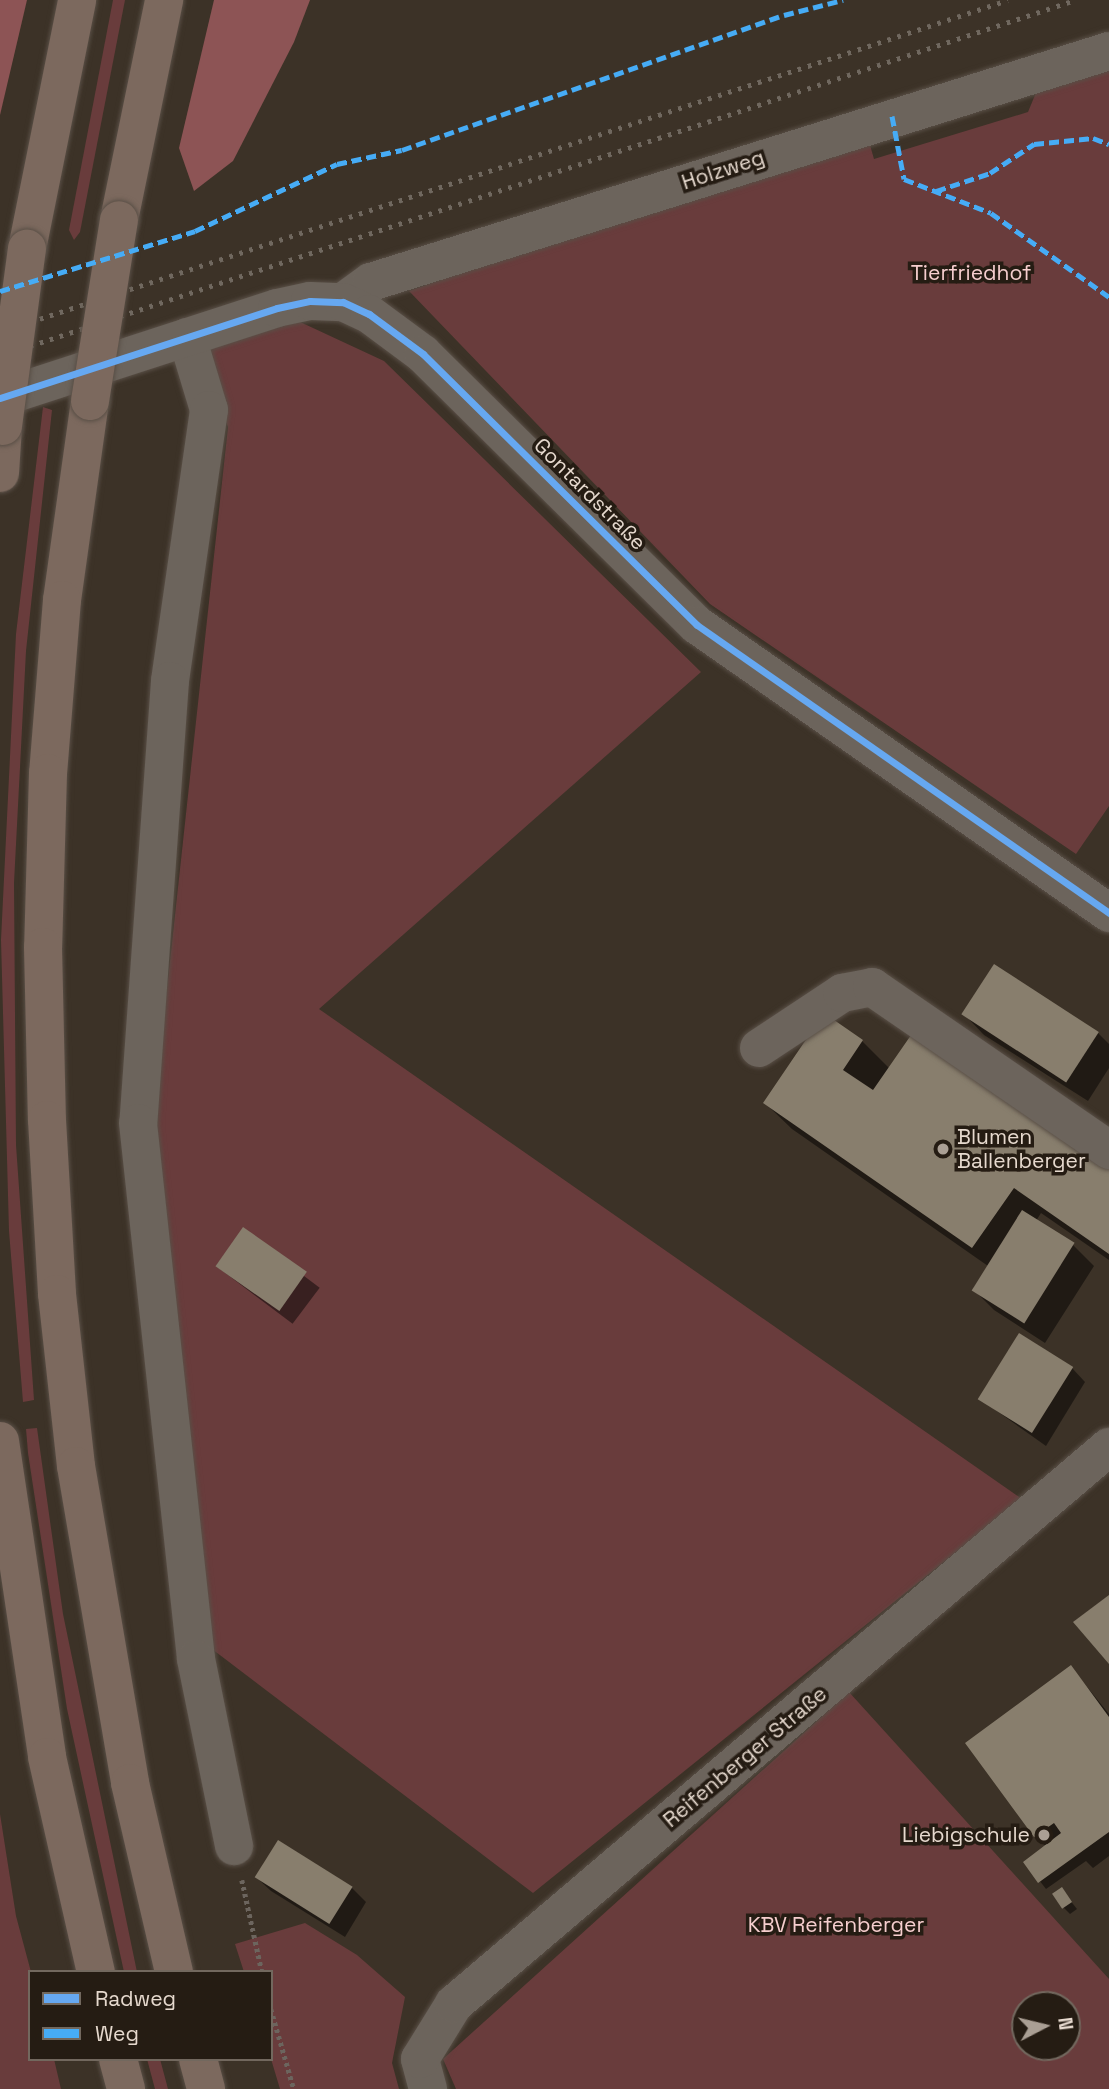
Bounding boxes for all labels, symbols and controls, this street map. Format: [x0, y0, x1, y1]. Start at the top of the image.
street label: Holzweg [679, 145, 767, 195]
park label: Tierfriedhof [911, 260, 1031, 286]
street label: Gontardstraße [529, 433, 651, 555]
place label: Blumen Ballenberger [957, 1124, 1086, 1174]
marker: Blumen Ballenberger [935, 1141, 951, 1157]
street label: Reifenberger Straße [658, 1681, 832, 1833]
place label: Liebigschule [902, 1822, 1030, 1848]
marker: Liebigschule [1036, 1827, 1052, 1843]
park label: KBV Reifenberger [748, 1912, 924, 1938]
legend [28, 1970, 273, 2061]
text: Radweg [95, 1985, 176, 2012]
north arrow [1011, 1991, 1081, 2061]
text: N [1052, 2016, 1079, 2031]
text: Weg [95, 2020, 139, 2047]

